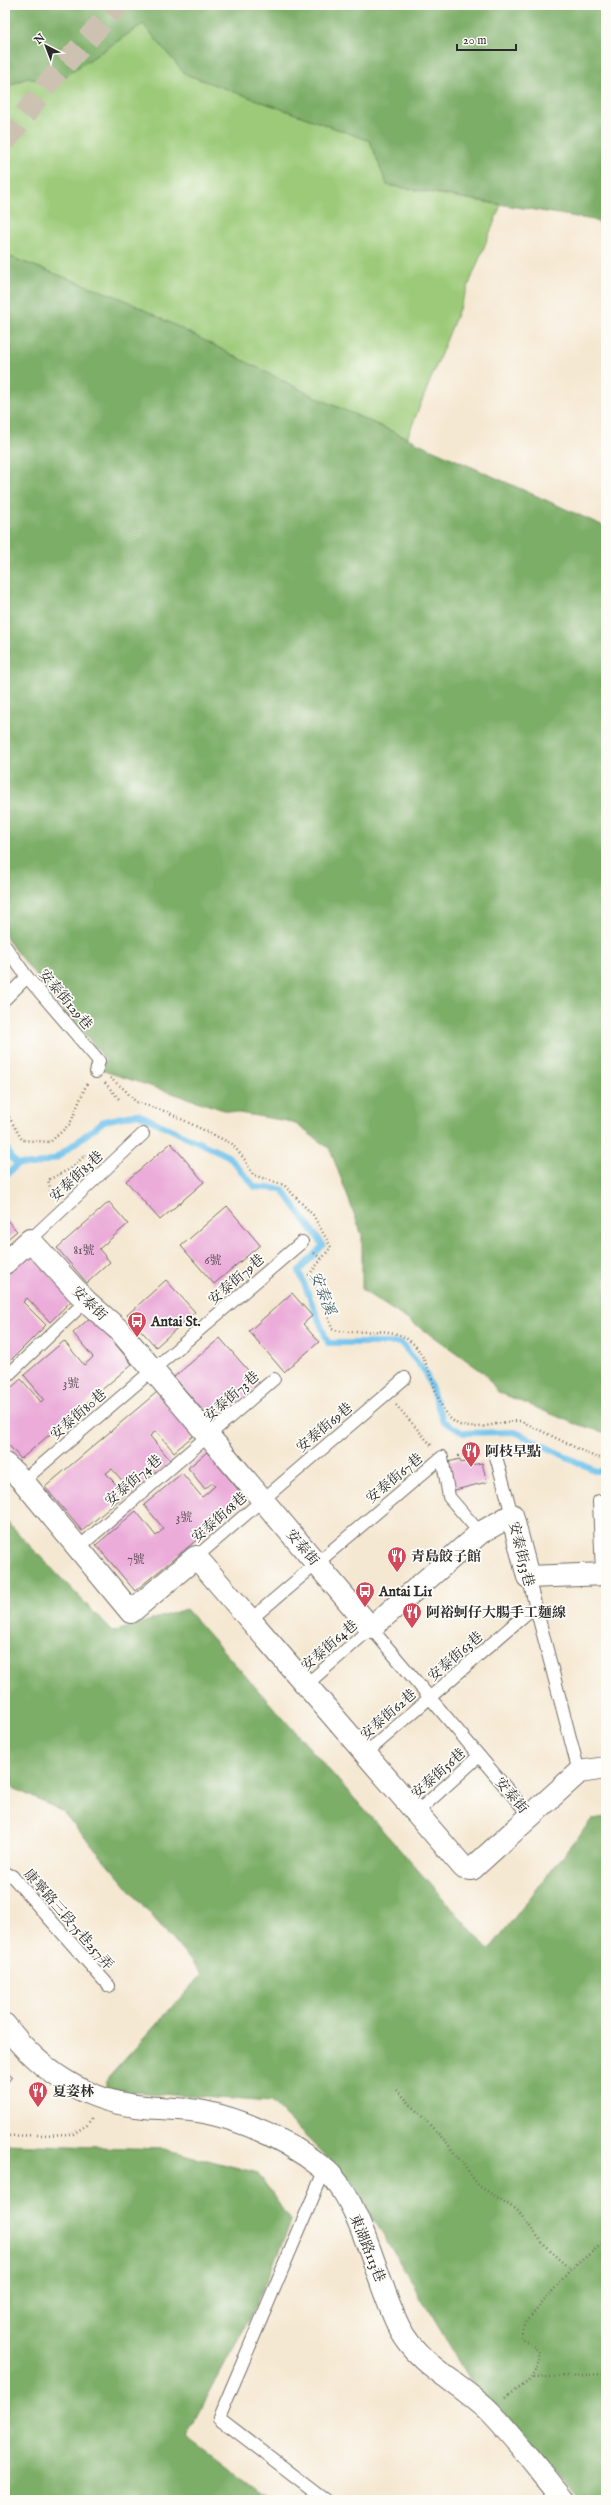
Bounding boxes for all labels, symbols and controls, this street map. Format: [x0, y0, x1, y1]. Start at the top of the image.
north arrow [26, 26, 66, 66]
scale bar [457, 26, 516, 52]
text: N [31, 31, 49, 48]
text: 20 m [463, 33, 486, 48]
street label: 安泰街129巷 [35, 966, 96, 1034]
street label: 安泰街83巷 [46, 1147, 107, 1206]
house number: 81號 [73, 1243, 95, 1258]
street label: 安泰街79巷 [205, 1250, 268, 1309]
house number: 6號 [204, 1253, 222, 1268]
water label: 安泰溪 [306, 1269, 340, 1319]
street label: 安泰街 [68, 1283, 111, 1325]
bus stop icon: Antai St. [126, 1310, 148, 1338]
place label: Antai St. [150, 1313, 201, 1331]
street label: 安泰街73巷 [200, 1368, 263, 1426]
house number: 3號 [63, 1376, 79, 1391]
street label: 安泰街80巷 [47, 1386, 110, 1444]
street label: 安泰街69巷 [293, 1399, 356, 1457]
restaurant icon: 阿枝早點 [460, 1440, 482, 1468]
place label: 阿枝早點 [485, 1443, 541, 1461]
street label: 安泰街67巷 [363, 1450, 427, 1508]
street label: 安泰街74巷 [102, 1451, 166, 1510]
street label: 安泰街68巷 [188, 1489, 251, 1547]
house number: 3號 [176, 1510, 192, 1525]
street label: 安泰街53巷 [504, 1520, 538, 1589]
street label: 安泰街 [282, 1526, 323, 1570]
restaurant icon: 青島餃子館 [386, 1545, 408, 1573]
place label: 青島餃子館 [411, 1548, 481, 1566]
house number: 7號 [127, 1552, 145, 1567]
bus stop icon: Antai Li1 [354, 1580, 376, 1608]
place label: Antai Li1 [378, 1583, 432, 1601]
restaurant icon: 阿裕蚵仔大腸手工麵線 [401, 1601, 423, 1629]
place label: 阿裕蚵仔大腸手工麵線 [426, 1604, 566, 1622]
street label: 安泰街64巷 [298, 1616, 362, 1675]
street label: 安泰街63巷 [424, 1628, 487, 1686]
street label: 安泰街62巷 [357, 1685, 420, 1744]
street label: 安泰街56巷 [408, 1745, 470, 1803]
street label: 安泰街 [491, 1774, 532, 1818]
street label: 康寧路三段75巷257弄 [20, 1866, 117, 1974]
restaurant icon: 夏姿林 [27, 2080, 49, 2108]
place label: 夏姿林 [52, 2083, 94, 2101]
street label: 東湖路113巷 [345, 2212, 389, 2285]

